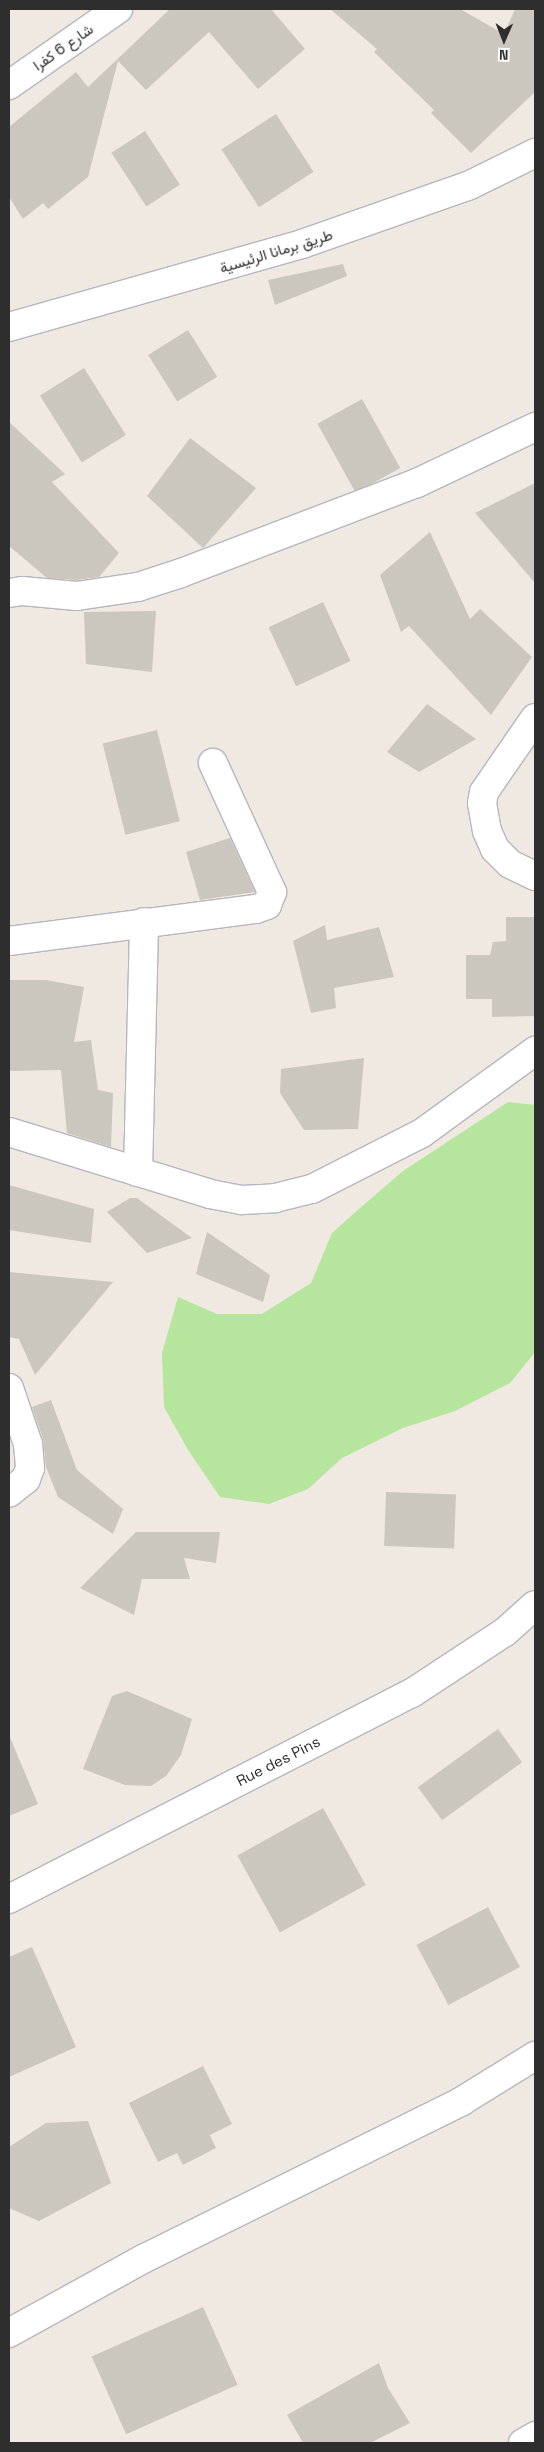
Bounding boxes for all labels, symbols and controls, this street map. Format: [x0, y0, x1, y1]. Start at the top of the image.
north arrow [479, 15, 529, 65]
street label: شارع 6 كفرا [29, 20, 97, 74]
text: N [499, 46, 509, 64]
street label: طريق برمانا الرئيسية [217, 225, 335, 277]
street label: Rue des Pins [233, 1732, 323, 1790]

